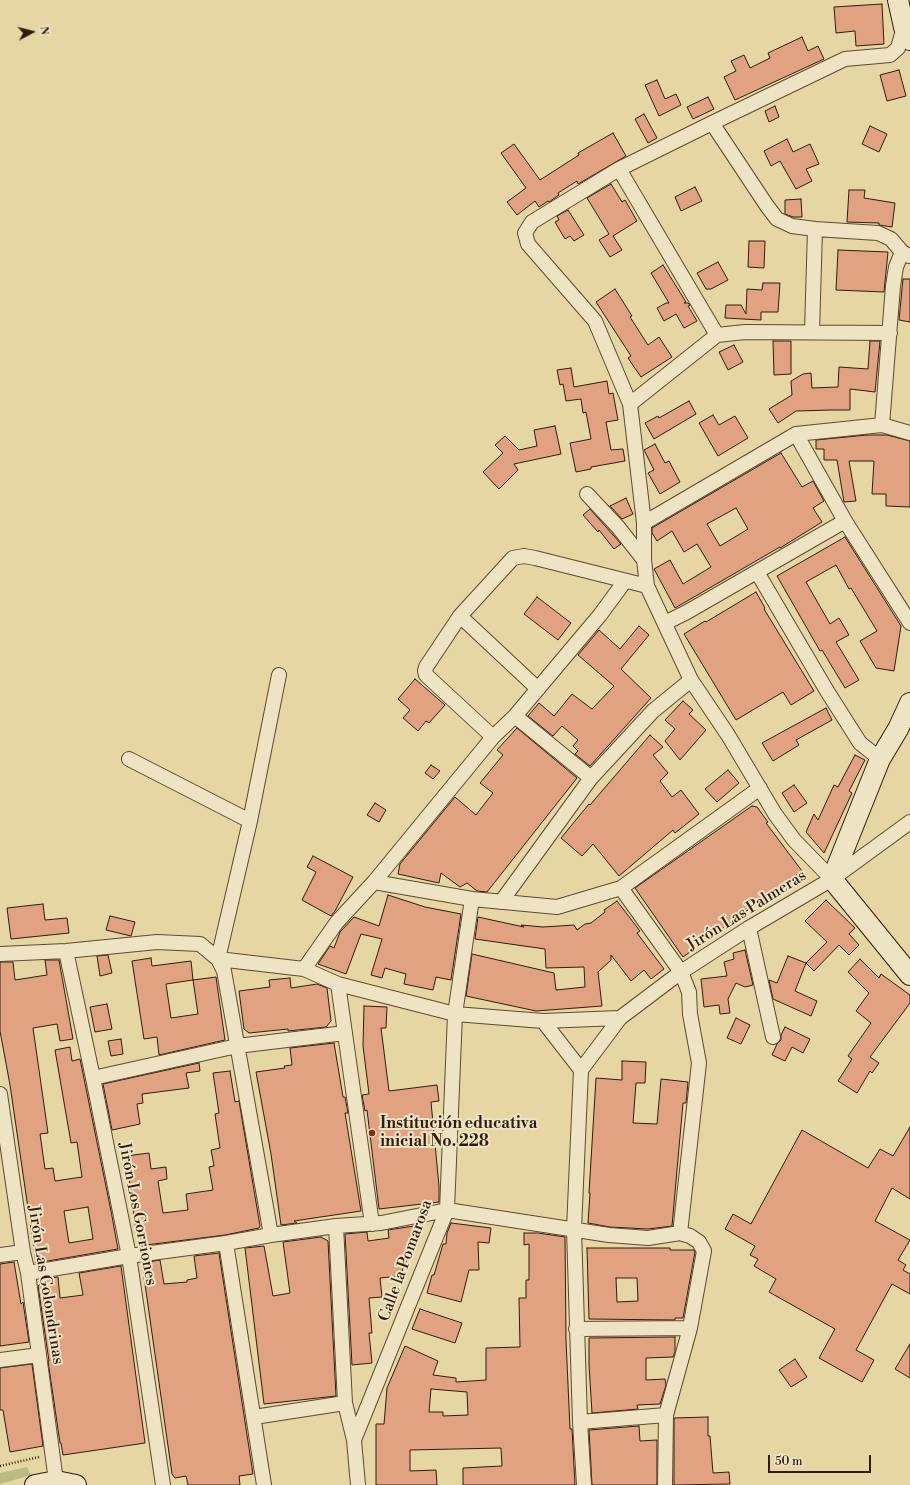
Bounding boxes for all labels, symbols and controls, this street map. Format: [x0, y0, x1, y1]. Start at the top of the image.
north arrow [12, 12, 52, 52]
text: N [36, 25, 51, 36]
street label: Jirón Las Palmeras [684, 867, 810, 955]
place label: Institución educativa inicial No. 228 [380, 1114, 537, 1152]
marker: Institución educativa inicial No. 228 [367, 1128, 377, 1138]
street label: Jirón Los Gorriones [114, 1141, 160, 1287]
street label: Calle la Pomarosa [375, 1198, 437, 1324]
street label: Jirón Las Golondrinas [23, 1204, 67, 1366]
scale bar [770, 1447, 873, 1473]
text: 50 m [775, 1454, 803, 1469]

